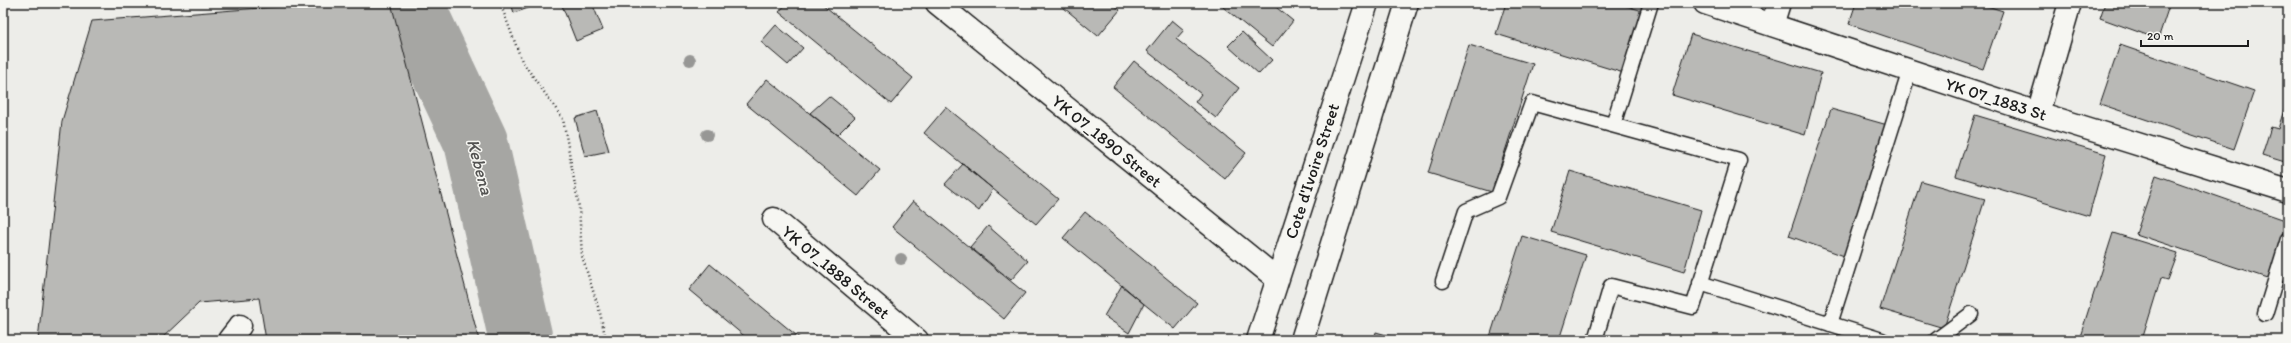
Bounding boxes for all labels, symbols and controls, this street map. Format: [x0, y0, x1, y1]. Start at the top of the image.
scale bar [2141, 22, 2248, 48]
text: 20 m [2147, 29, 2174, 43]
street label: YK 07_1883 St [1943, 73, 2049, 125]
street label: YK 07_1890 Street [1048, 91, 1166, 191]
street label: Cote d'Ivoire Street [1281, 101, 1343, 241]
water label: Kebena [462, 137, 498, 198]
street label: YK 07_1888 Street [778, 221, 894, 323]

